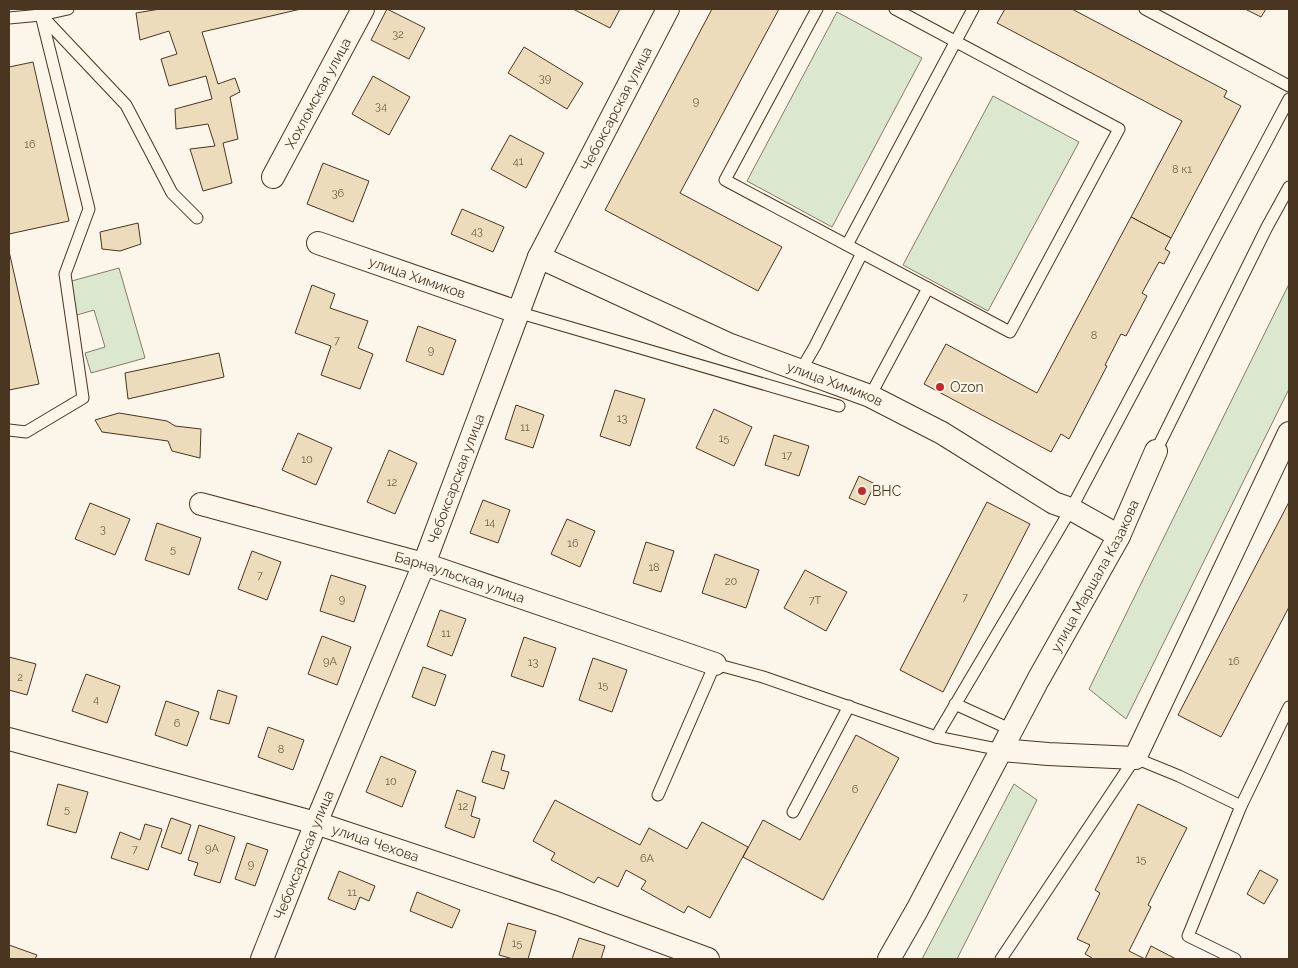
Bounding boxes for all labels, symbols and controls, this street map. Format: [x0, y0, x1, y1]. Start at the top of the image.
house number: 32 [392, 28, 404, 41]
street label: Хохломская улица [282, 35, 354, 151]
street label: Чебоксарская улица [577, 44, 655, 173]
house number: 39 [539, 72, 551, 85]
house number: 9 [693, 95, 699, 108]
house number: 34 [375, 100, 387, 113]
house number: 16 [24, 138, 36, 151]
house number: 41 [513, 155, 524, 168]
house number: 8 к1 [1172, 163, 1192, 176]
house number: 36 [332, 187, 345, 200]
house number: 43 [471, 225, 483, 238]
street label: улица Химиков [367, 253, 468, 302]
house number: 8 [1091, 329, 1097, 342]
house number: 7 [334, 334, 340, 347]
house number: 9 [428, 344, 434, 357]
street label: улица Химиков [785, 358, 886, 409]
place label: Ozon [950, 379, 984, 395]
marker: Ozon [934, 381, 946, 393]
street label: Чебоксарская улица [424, 411, 488, 546]
house number: 13 [617, 412, 627, 425]
house number: 11 [520, 421, 530, 434]
house number: 15 [719, 432, 729, 445]
house number: 17 [782, 449, 792, 462]
house number: 10 [301, 453, 313, 466]
house number: 12 [387, 476, 397, 489]
place label: ВНС [872, 483, 902, 499]
marker: ВНС [856, 485, 868, 497]
street label: улица Маршала Казакова [1047, 497, 1142, 655]
house number: 14 [485, 516, 495, 529]
house number: 3 [100, 523, 106, 536]
house number: 16 [567, 537, 579, 550]
house number: 5 [170, 543, 176, 556]
street label: Барнаульская улица [393, 548, 527, 606]
house number: 18 [648, 561, 660, 574]
house number: 7 [257, 569, 263, 582]
house number: 20 [725, 575, 737, 588]
house number: 7 [962, 591, 968, 604]
house number: 9 [339, 593, 345, 606]
house number: 7Т [809, 594, 822, 607]
house number: 11 [441, 627, 451, 640]
house number: 9А [323, 655, 338, 668]
house number: 16 [1228, 655, 1240, 668]
house number: 13 [528, 656, 538, 669]
house number: 2 [17, 671, 23, 684]
house number: 15 [598, 679, 608, 692]
house number: 4 [93, 693, 99, 706]
house number: 6 [174, 717, 181, 730]
house number: 8 [278, 743, 284, 756]
house number: 10 [385, 775, 397, 788]
house number: 6 [852, 783, 859, 796]
street label: Чебоксарская улица [270, 788, 337, 922]
house number: 12 [458, 800, 468, 813]
house number: 5 [64, 803, 70, 816]
street label: улица Чехова [330, 821, 421, 865]
house number: 9А [205, 842, 220, 855]
house number: 7 [132, 843, 138, 856]
house number: 6А [640, 852, 655, 865]
house number: 15 [1136, 853, 1146, 866]
house number: 9 [248, 858, 254, 871]
house number: 11 [347, 886, 357, 899]
house number: 15 [512, 937, 522, 950]

